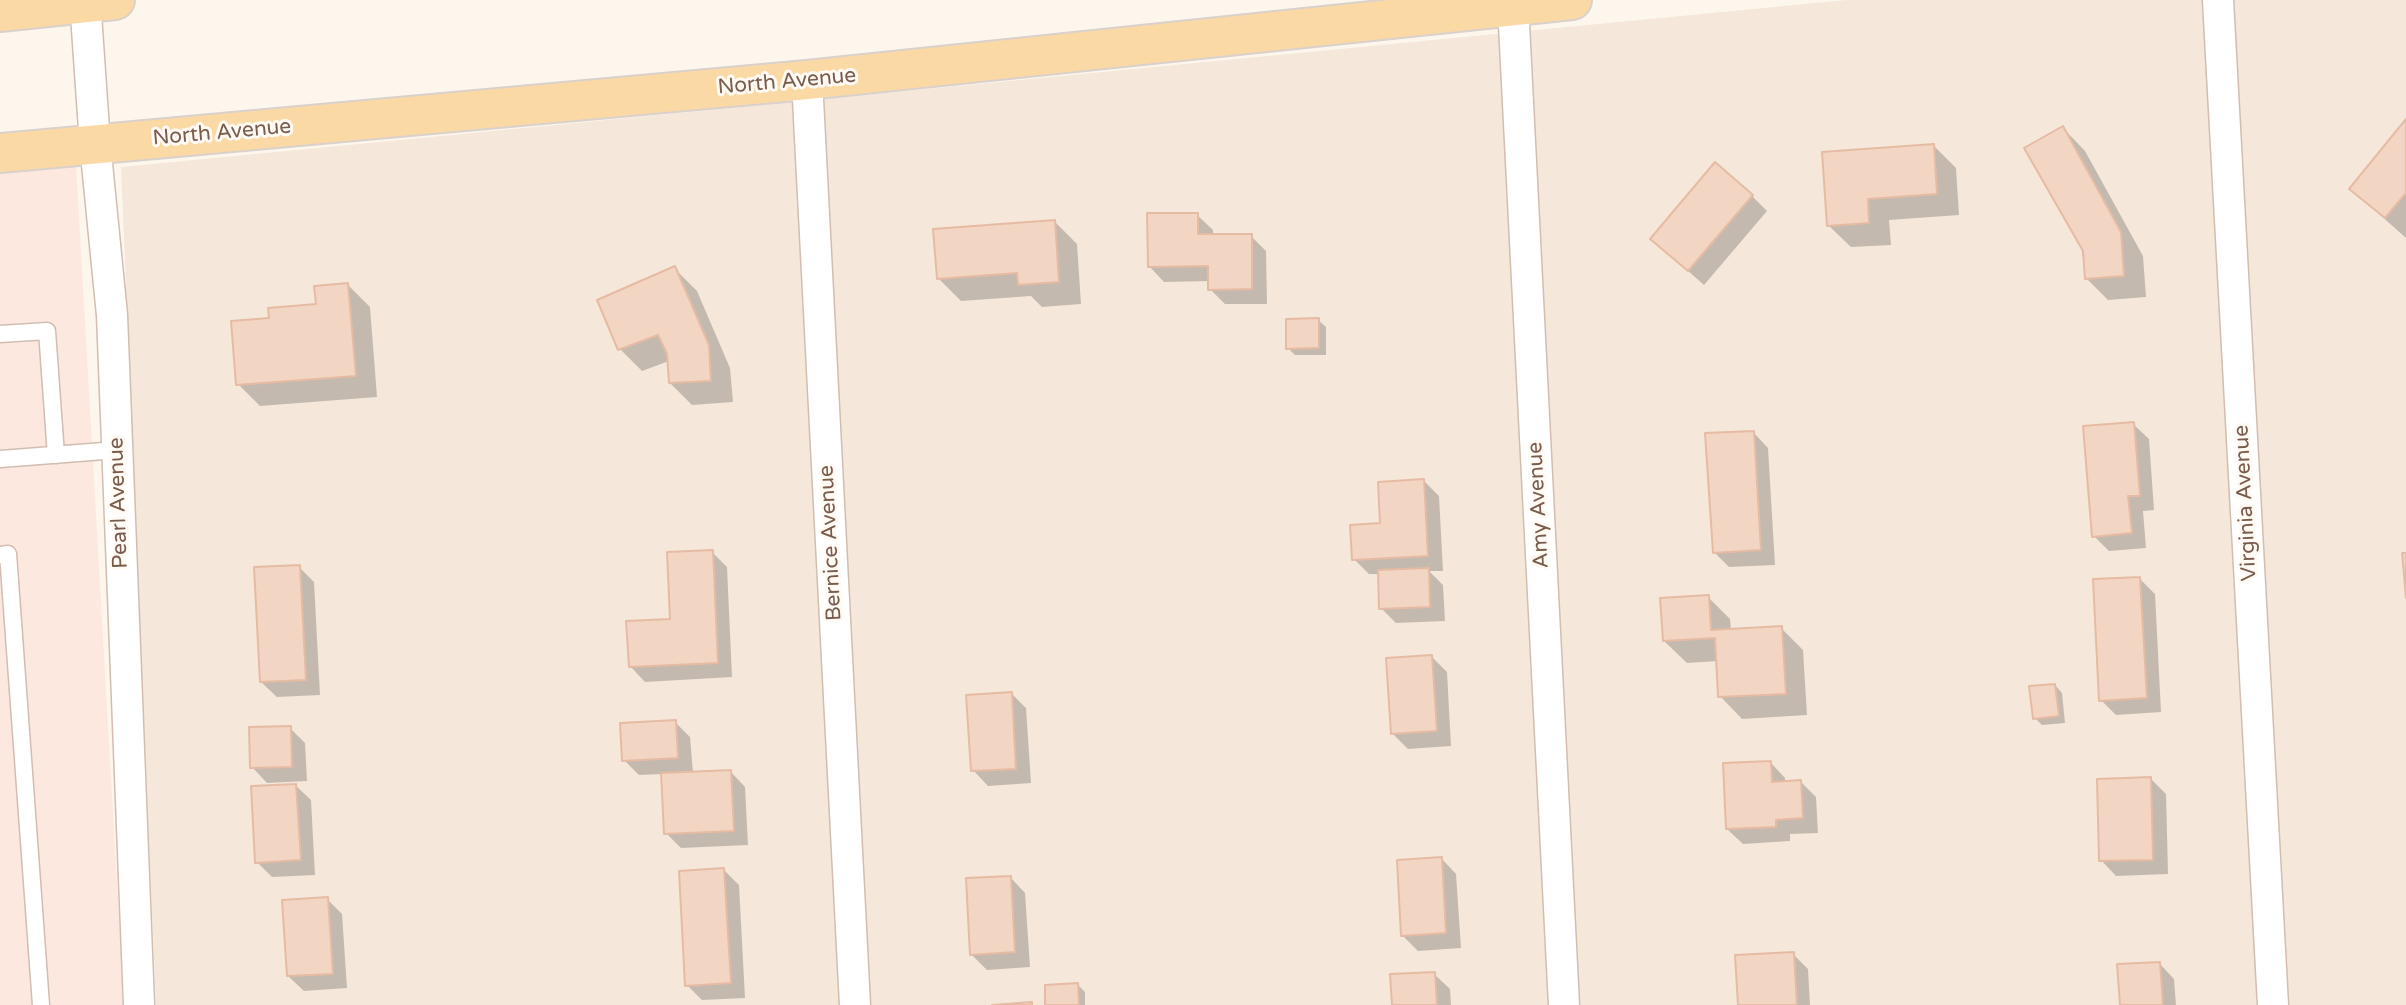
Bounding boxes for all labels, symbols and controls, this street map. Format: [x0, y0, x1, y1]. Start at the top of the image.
street label: North Avenue [717, 63, 857, 101]
street label: North Avenue [152, 114, 292, 152]
street label: Virginia Avenue [2229, 424, 2263, 582]
street label: Pearl Avenue [104, 437, 134, 569]
street label: Amy Avenue [1523, 441, 1555, 569]
street label: Bernice Avenue [814, 464, 848, 622]

